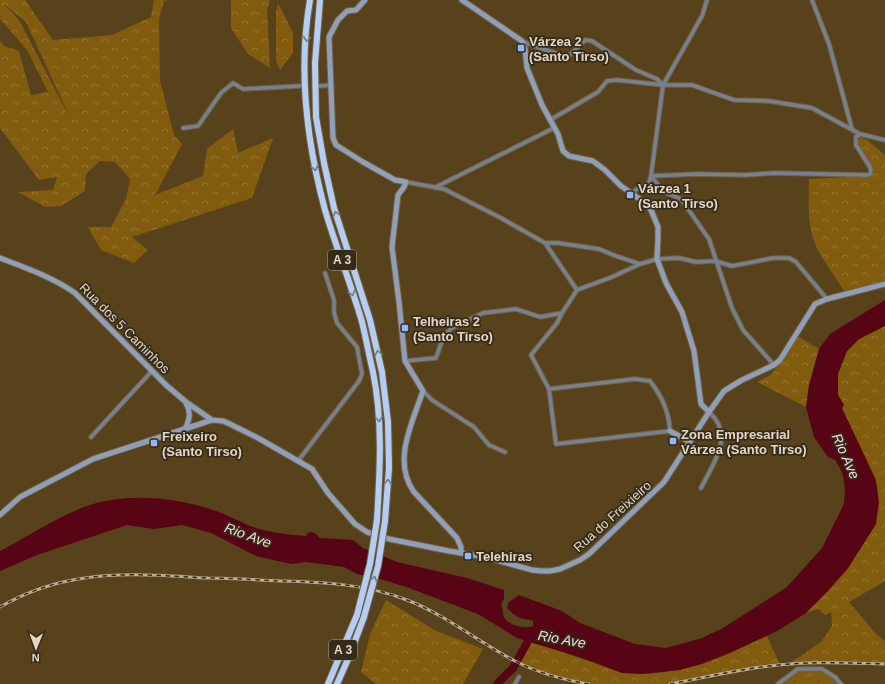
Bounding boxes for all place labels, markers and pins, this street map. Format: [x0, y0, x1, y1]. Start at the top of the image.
place label: Várzea 2 (Santo Tirso) [529, 34, 609, 64]
marker: Várzea 2 (Santo Tirso) [516, 43, 526, 53]
place label: Várzea 1 (Santo Tirso) [638, 181, 718, 211]
marker: Várzea 1 (Santo Tirso) [625, 190, 635, 200]
place label: Telheiras 2 (Santo Tirso) [413, 314, 493, 344]
marker: Telheiras 2 (Santo Tirso) [400, 323, 410, 333]
place label: Zona Empresarial Várzea (Santo Tirso) [681, 427, 806, 457]
place label: Freixeiro (Santo Tirso) [162, 429, 242, 459]
marker: Zona Empresarial Várzea (Santo Tirso) [668, 436, 678, 446]
marker: Freixeiro (Santo Tirso) [149, 438, 159, 448]
place label: Telehiras [476, 549, 532, 564]
marker: Telehiras [463, 551, 473, 561]

